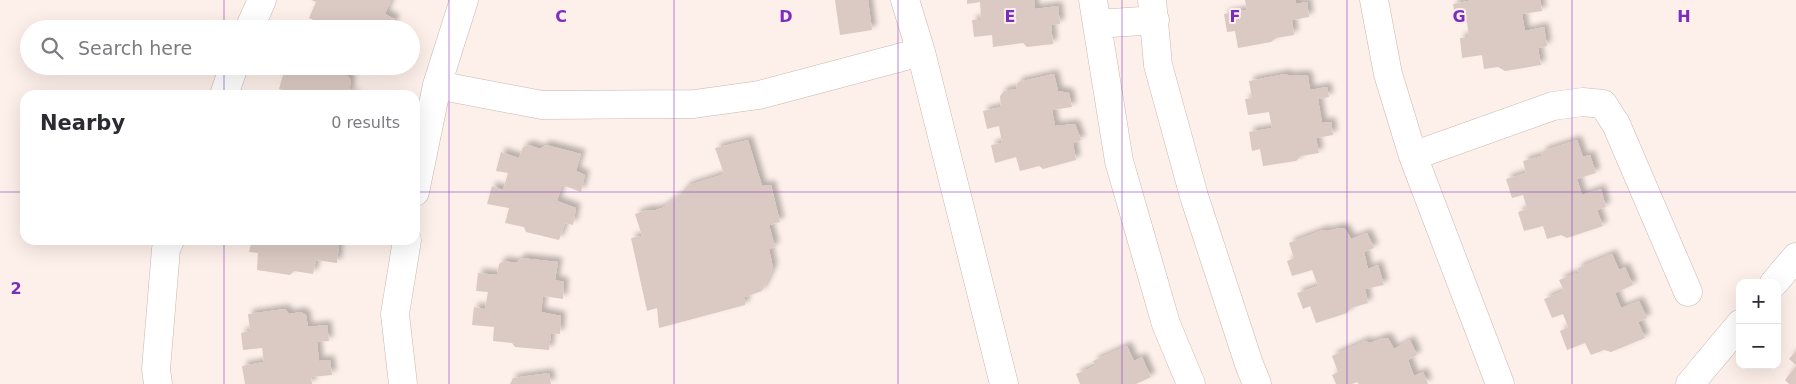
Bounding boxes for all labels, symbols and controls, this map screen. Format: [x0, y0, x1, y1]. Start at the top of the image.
text: C [555, 7, 567, 26]
text: D [779, 7, 793, 26]
text: E [1005, 7, 1015, 26]
text: F [1230, 7, 1240, 26]
text: G [1452, 7, 1466, 26]
text: H [1677, 7, 1691, 26]
search box [20, 20, 420, 75]
icon: search [38, 34, 66, 62]
text: Search here [78, 37, 192, 59]
text: Nearby [40, 111, 125, 135]
text: 0 results [331, 113, 400, 132]
text: 2 [10, 279, 22, 298]
map controls [1736, 279, 1781, 369]
button: + [1736, 279, 1781, 324]
button: − [1736, 324, 1781, 369]

